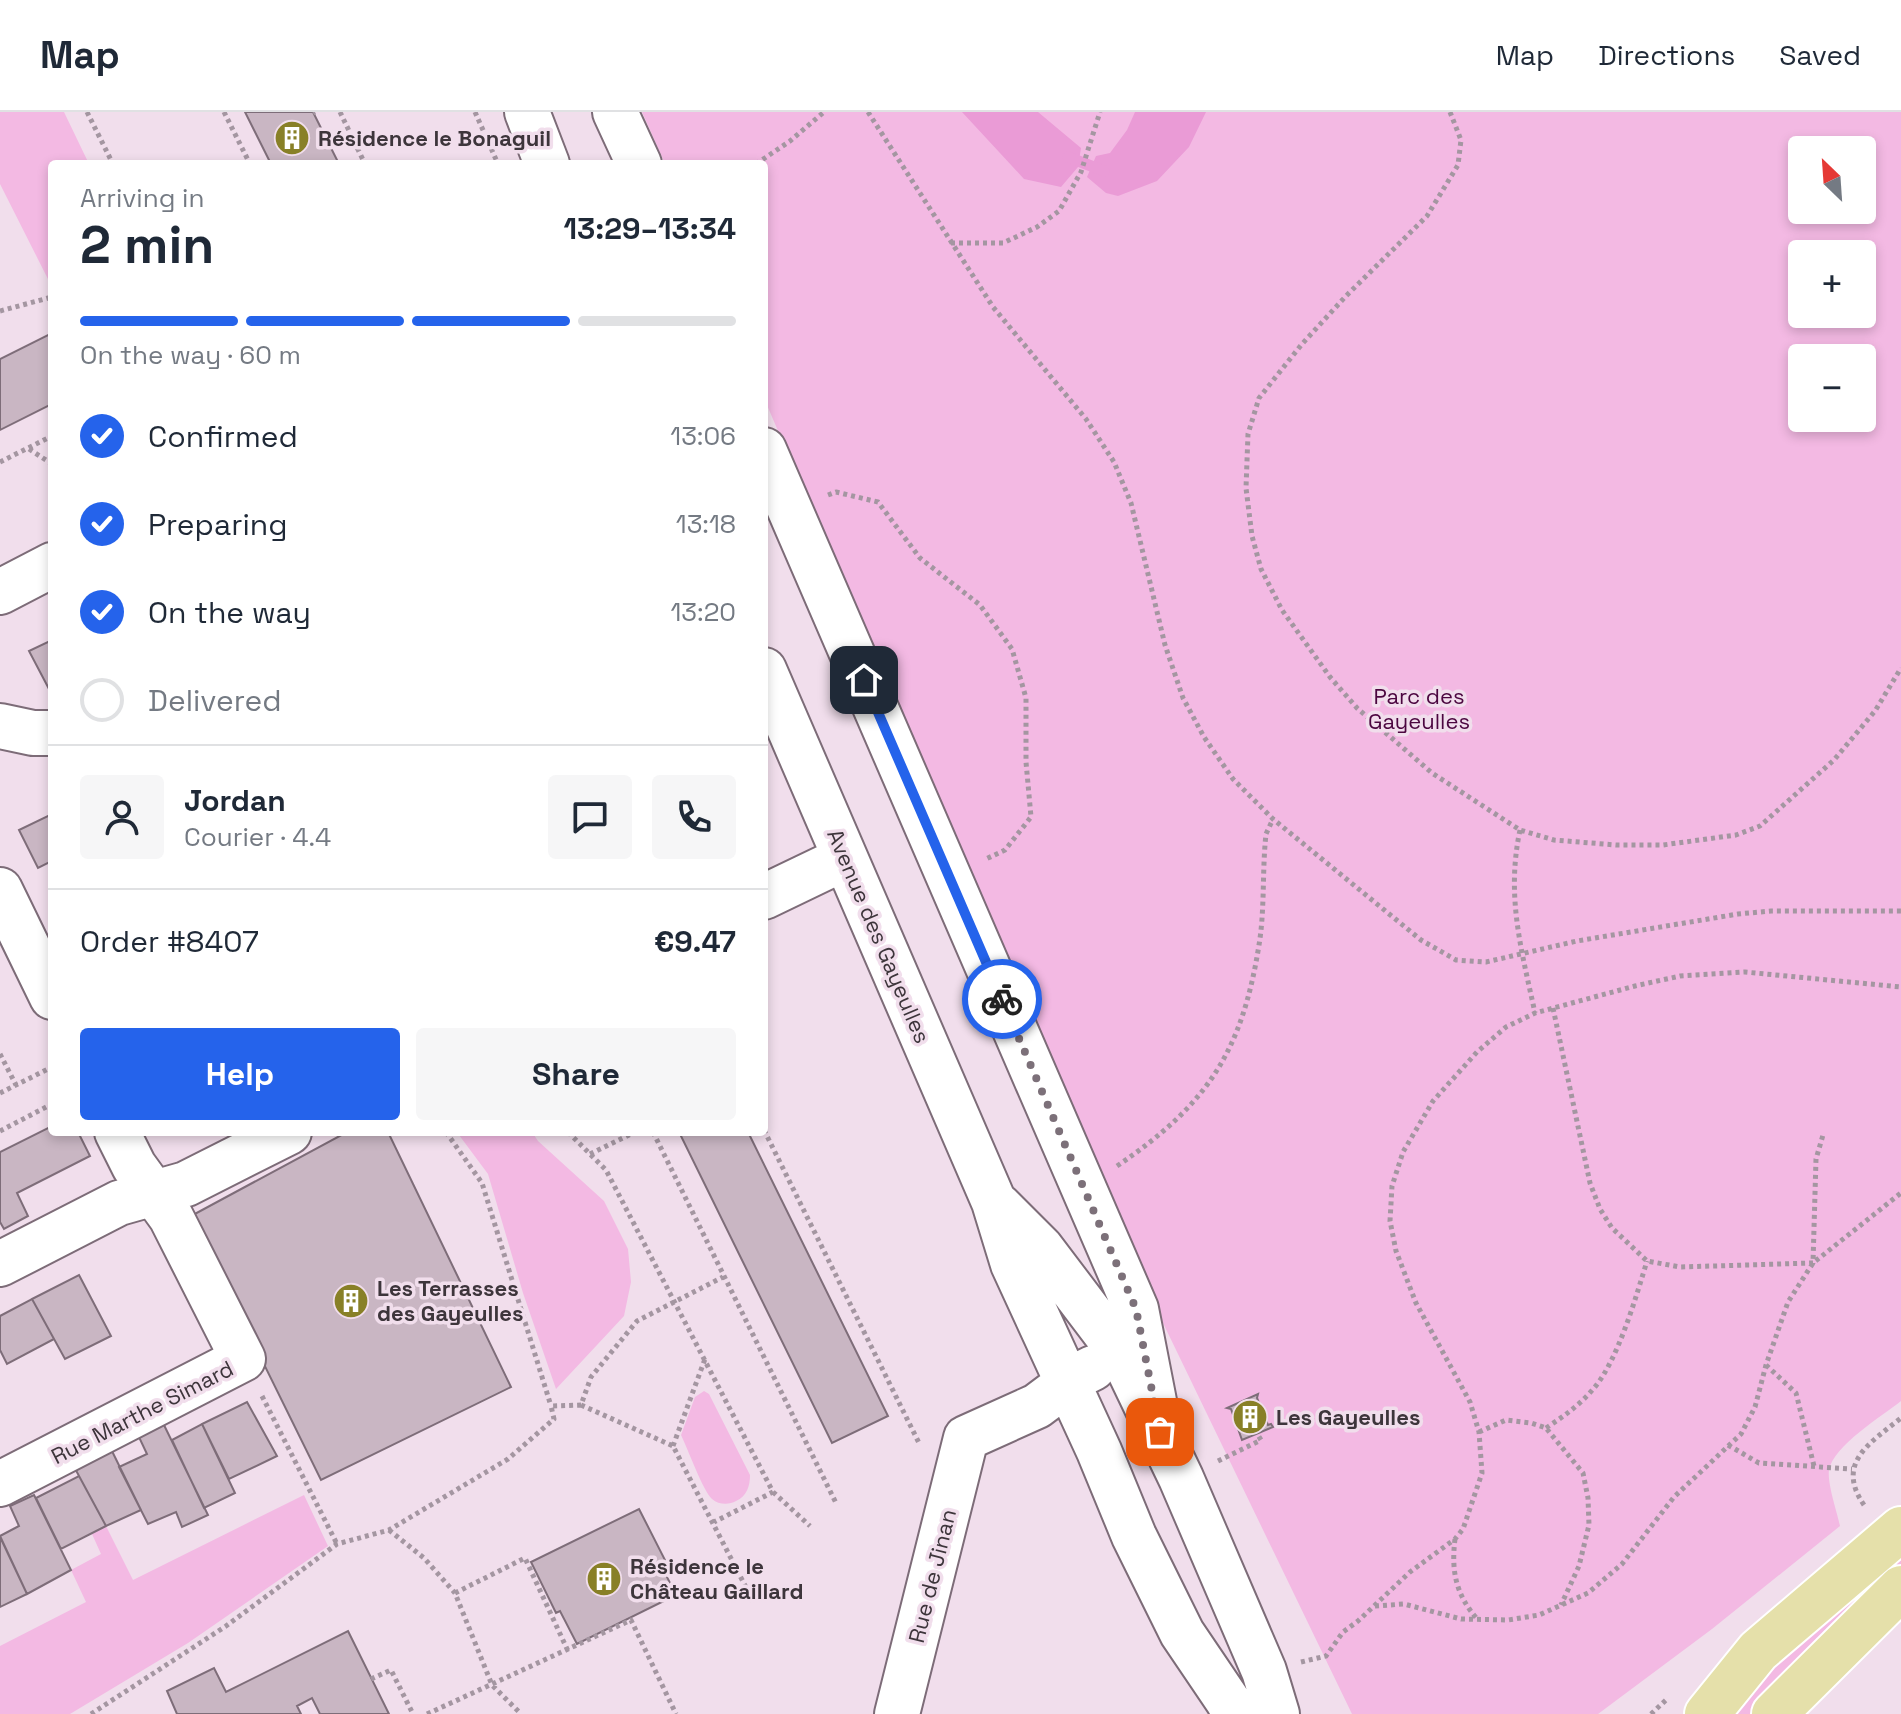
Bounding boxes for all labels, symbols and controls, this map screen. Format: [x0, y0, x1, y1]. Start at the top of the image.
text: Map [40, 31, 120, 79]
text: Map [1496, 37, 1554, 73]
text: Directions [1598, 37, 1735, 73]
text: Saved [1779, 37, 1861, 73]
building icon: Résidence le Bonaguil [273, 119, 311, 157]
place label: Résidence le Bonaguil [318, 124, 551, 152]
north arrow [1788, 136, 1876, 224]
map controls [1788, 136, 1876, 432]
text: Arriving in [80, 181, 204, 215]
text: 13:29–13:34 [563, 209, 736, 248]
text: 2 min [80, 212, 214, 278]
button: + [1788, 240, 1876, 328]
text: On the way · 60 m [80, 338, 301, 372]
button: − [1788, 344, 1876, 432]
icon: check [80, 414, 124, 458]
text: Confirmed [148, 417, 298, 456]
text: 13:06 [670, 419, 736, 453]
icon: check [80, 502, 124, 546]
text: Preparing [148, 505, 287, 544]
text: 13:18 [676, 507, 736, 541]
icon: check [80, 590, 124, 634]
text: On the way [148, 593, 311, 632]
text: 13:20 [671, 595, 736, 629]
pin [830, 646, 898, 714]
icon: home [842, 658, 886, 702]
text: Delivered [148, 681, 282, 720]
park label: Parc des Gayeulles [1368, 682, 1470, 735]
button: person [80, 775, 164, 859]
button: chat [548, 775, 632, 859]
button: phone [652, 775, 736, 859]
text: Jordan [184, 781, 286, 820]
text: Courier · 4.4 [184, 820, 331, 854]
street label: Avenue des Gayeulles [821, 825, 937, 1047]
text: Order #8407 [80, 922, 259, 961]
text: €9.47 [654, 922, 736, 961]
courier [962, 959, 1042, 1039]
icon: bike [980, 977, 1024, 1021]
button: Help [80, 1028, 400, 1120]
button: Share [416, 1028, 736, 1120]
place label: Les Terrasses des Gayeulles [377, 1274, 524, 1327]
building icon: Les Terrasses des Gayeulles [332, 1282, 370, 1320]
street label: Rue Marthe Simard [46, 1354, 238, 1470]
pin [1126, 1398, 1194, 1466]
building icon: Les Gayeulles [1231, 1398, 1269, 1436]
place label: Les Gayeulles [1276, 1403, 1420, 1431]
icon: bag [1138, 1410, 1182, 1454]
street label: Rue de Jinan [902, 1506, 962, 1646]
place label: Résidence le Château Gaillard [630, 1552, 803, 1605]
building icon: Résidence le Château Gaillard [585, 1560, 623, 1598]

